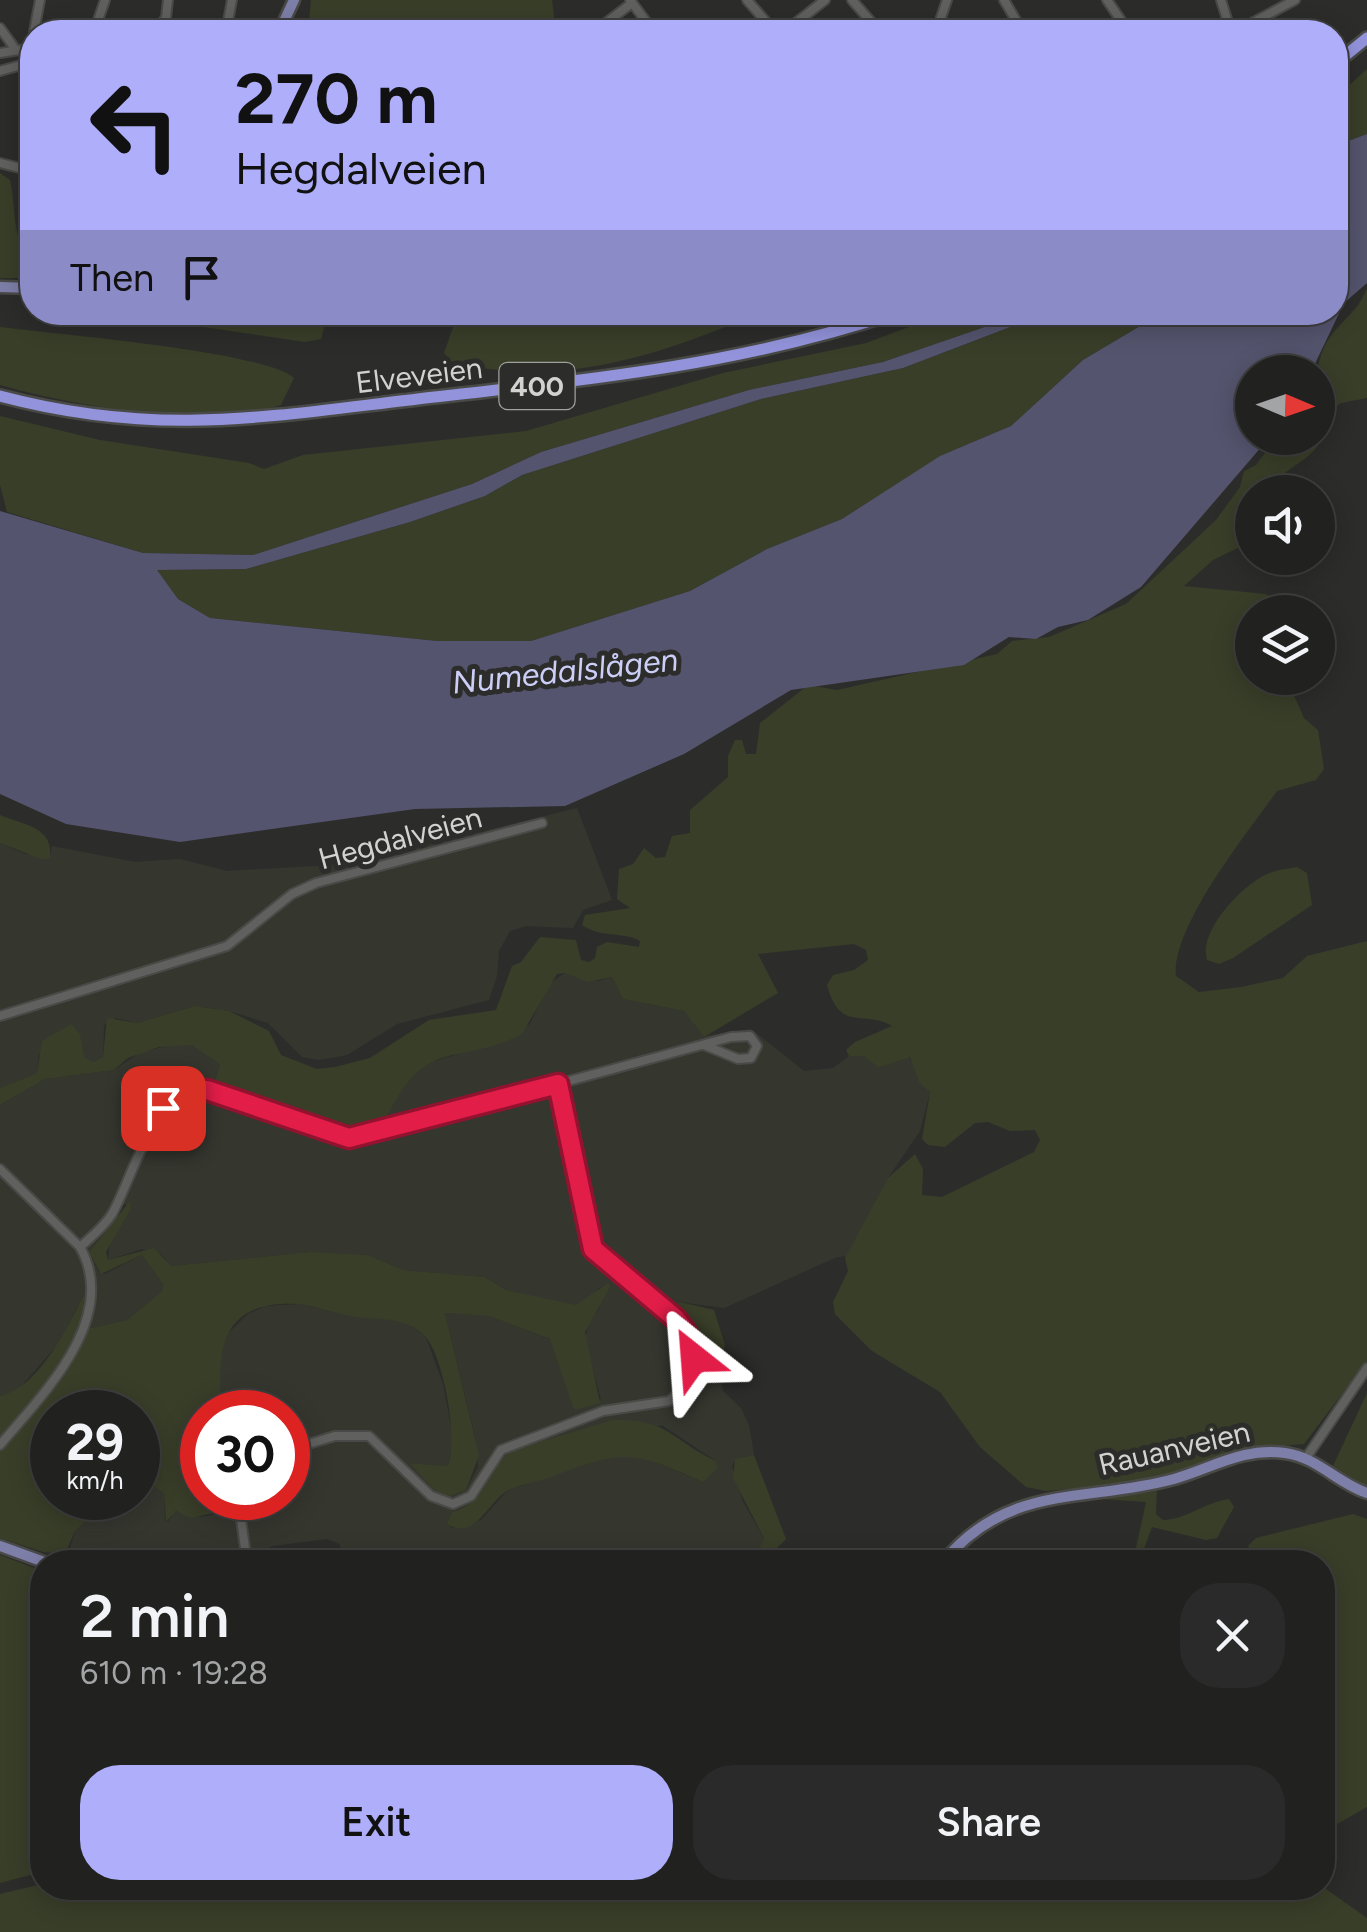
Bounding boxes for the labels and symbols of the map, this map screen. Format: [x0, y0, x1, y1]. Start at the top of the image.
street label: Elveveien [354, 349, 484, 401]
north arrow [1235, 355, 1335, 455]
road number: 400 [500, 363, 574, 409]
water label: Numedalslågen [450, 640, 680, 702]
street label: Hegdalveien [314, 798, 486, 878]
pin [121, 1066, 206, 1151]
position arrow [642, 1306, 746, 1410]
speed limit sign: 30 [180, 1390, 310, 1520]
street label: Rauanveien [1095, 1413, 1253, 1483]

